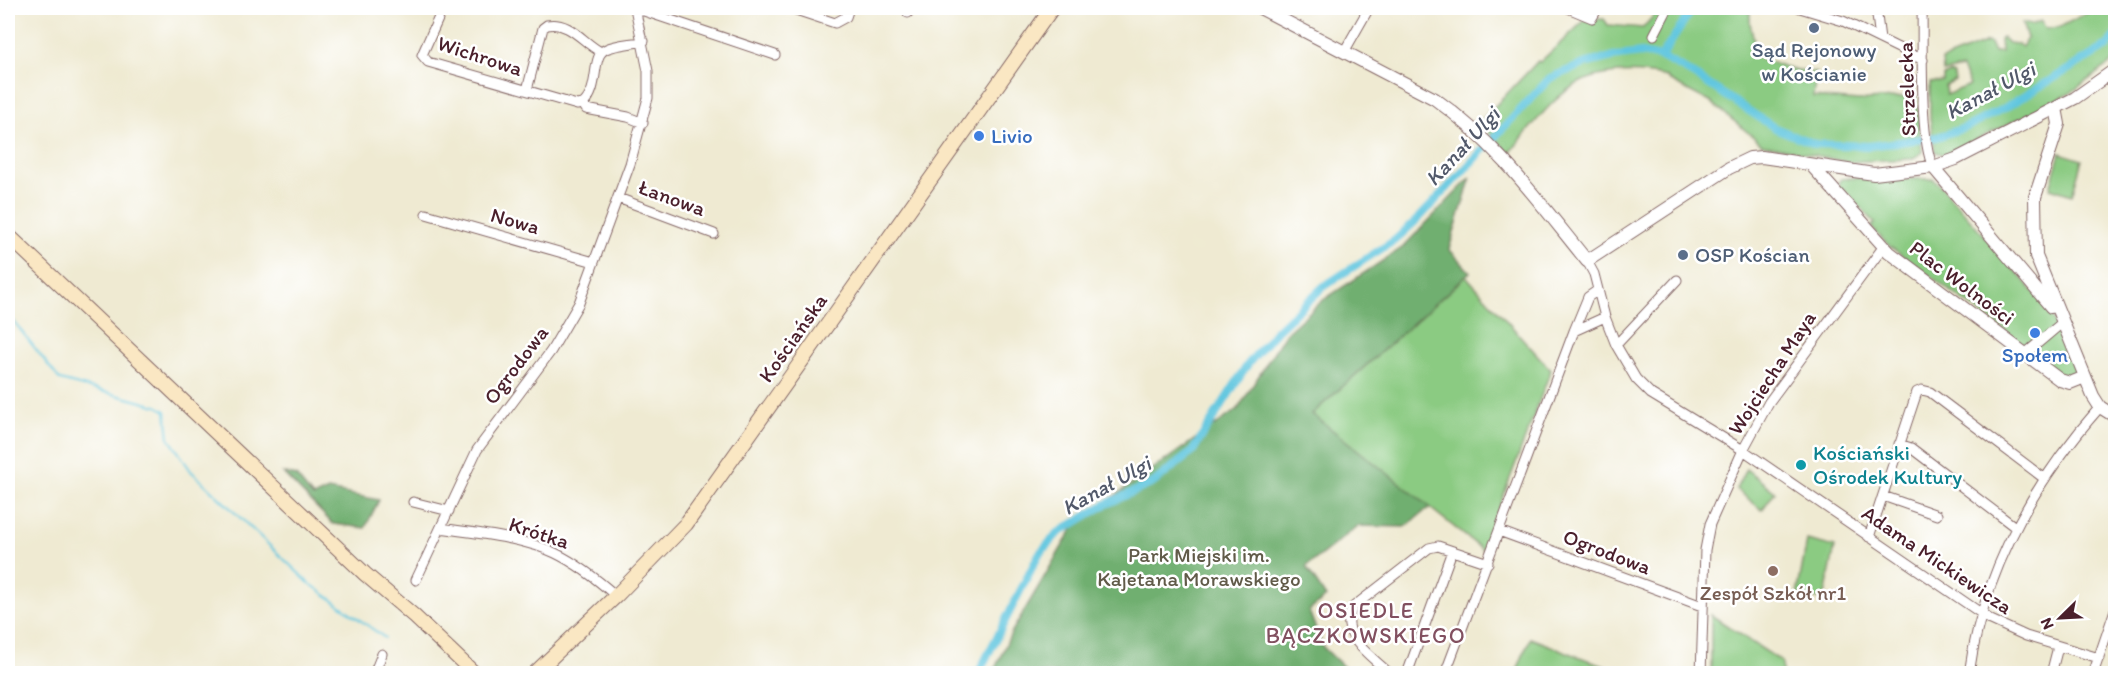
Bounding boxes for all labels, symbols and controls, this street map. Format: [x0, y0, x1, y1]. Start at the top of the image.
marker: Sąd Rejonowy w Kościanie [1807, 21, 1821, 35]
street label: Wichrowa [434, 30, 526, 81]
place label: Sąd Rejonowy w Kościanie [1752, 37, 1876, 86]
street label: Strzelecka [1892, 41, 1921, 137]
water label: Kanał Ulgi [1941, 54, 2042, 125]
water label: Kanał Ulgi [1419, 100, 1507, 191]
place label: Livio [991, 123, 1033, 148]
marker: Livio [972, 129, 986, 143]
street label: Łanowa [635, 174, 709, 221]
street label: Nowa [488, 202, 542, 239]
street label: Plac Wolności [1905, 235, 2020, 330]
place label: OSP Kościan [1695, 242, 1810, 267]
marker: OSP Kościan [1676, 248, 1690, 262]
street label: Kościańska [753, 289, 832, 387]
street label: Wojciecha Maya [1722, 306, 1821, 439]
street label: Ogrodowa [478, 320, 553, 409]
marker: Społem [2028, 326, 2042, 340]
place label: Społem [2002, 342, 2068, 367]
place label: Kościański Ośrodek Kultury [1813, 440, 1962, 489]
water label: Kanał Ulgi [1057, 449, 1158, 521]
marker: Kościański Ośrodek Kultury [1794, 458, 1808, 472]
street label: Adama Mickiewicza [1857, 500, 2017, 619]
street label: Krótka [506, 511, 573, 554]
street label: Ogrodowa [1560, 523, 1655, 580]
park label: Park Miejski im. Kajetana Morawskiego [1097, 542, 1301, 591]
marker: Zespół Szkół nr1 [1766, 564, 1780, 578]
place label: Zespół Szkół nr1 [1700, 580, 1846, 605]
north arrow [2030, 588, 2090, 648]
district label: OSIEDLE BĄCZKOWSKIEGO [1266, 597, 1466, 649]
text: N [2036, 615, 2058, 633]

